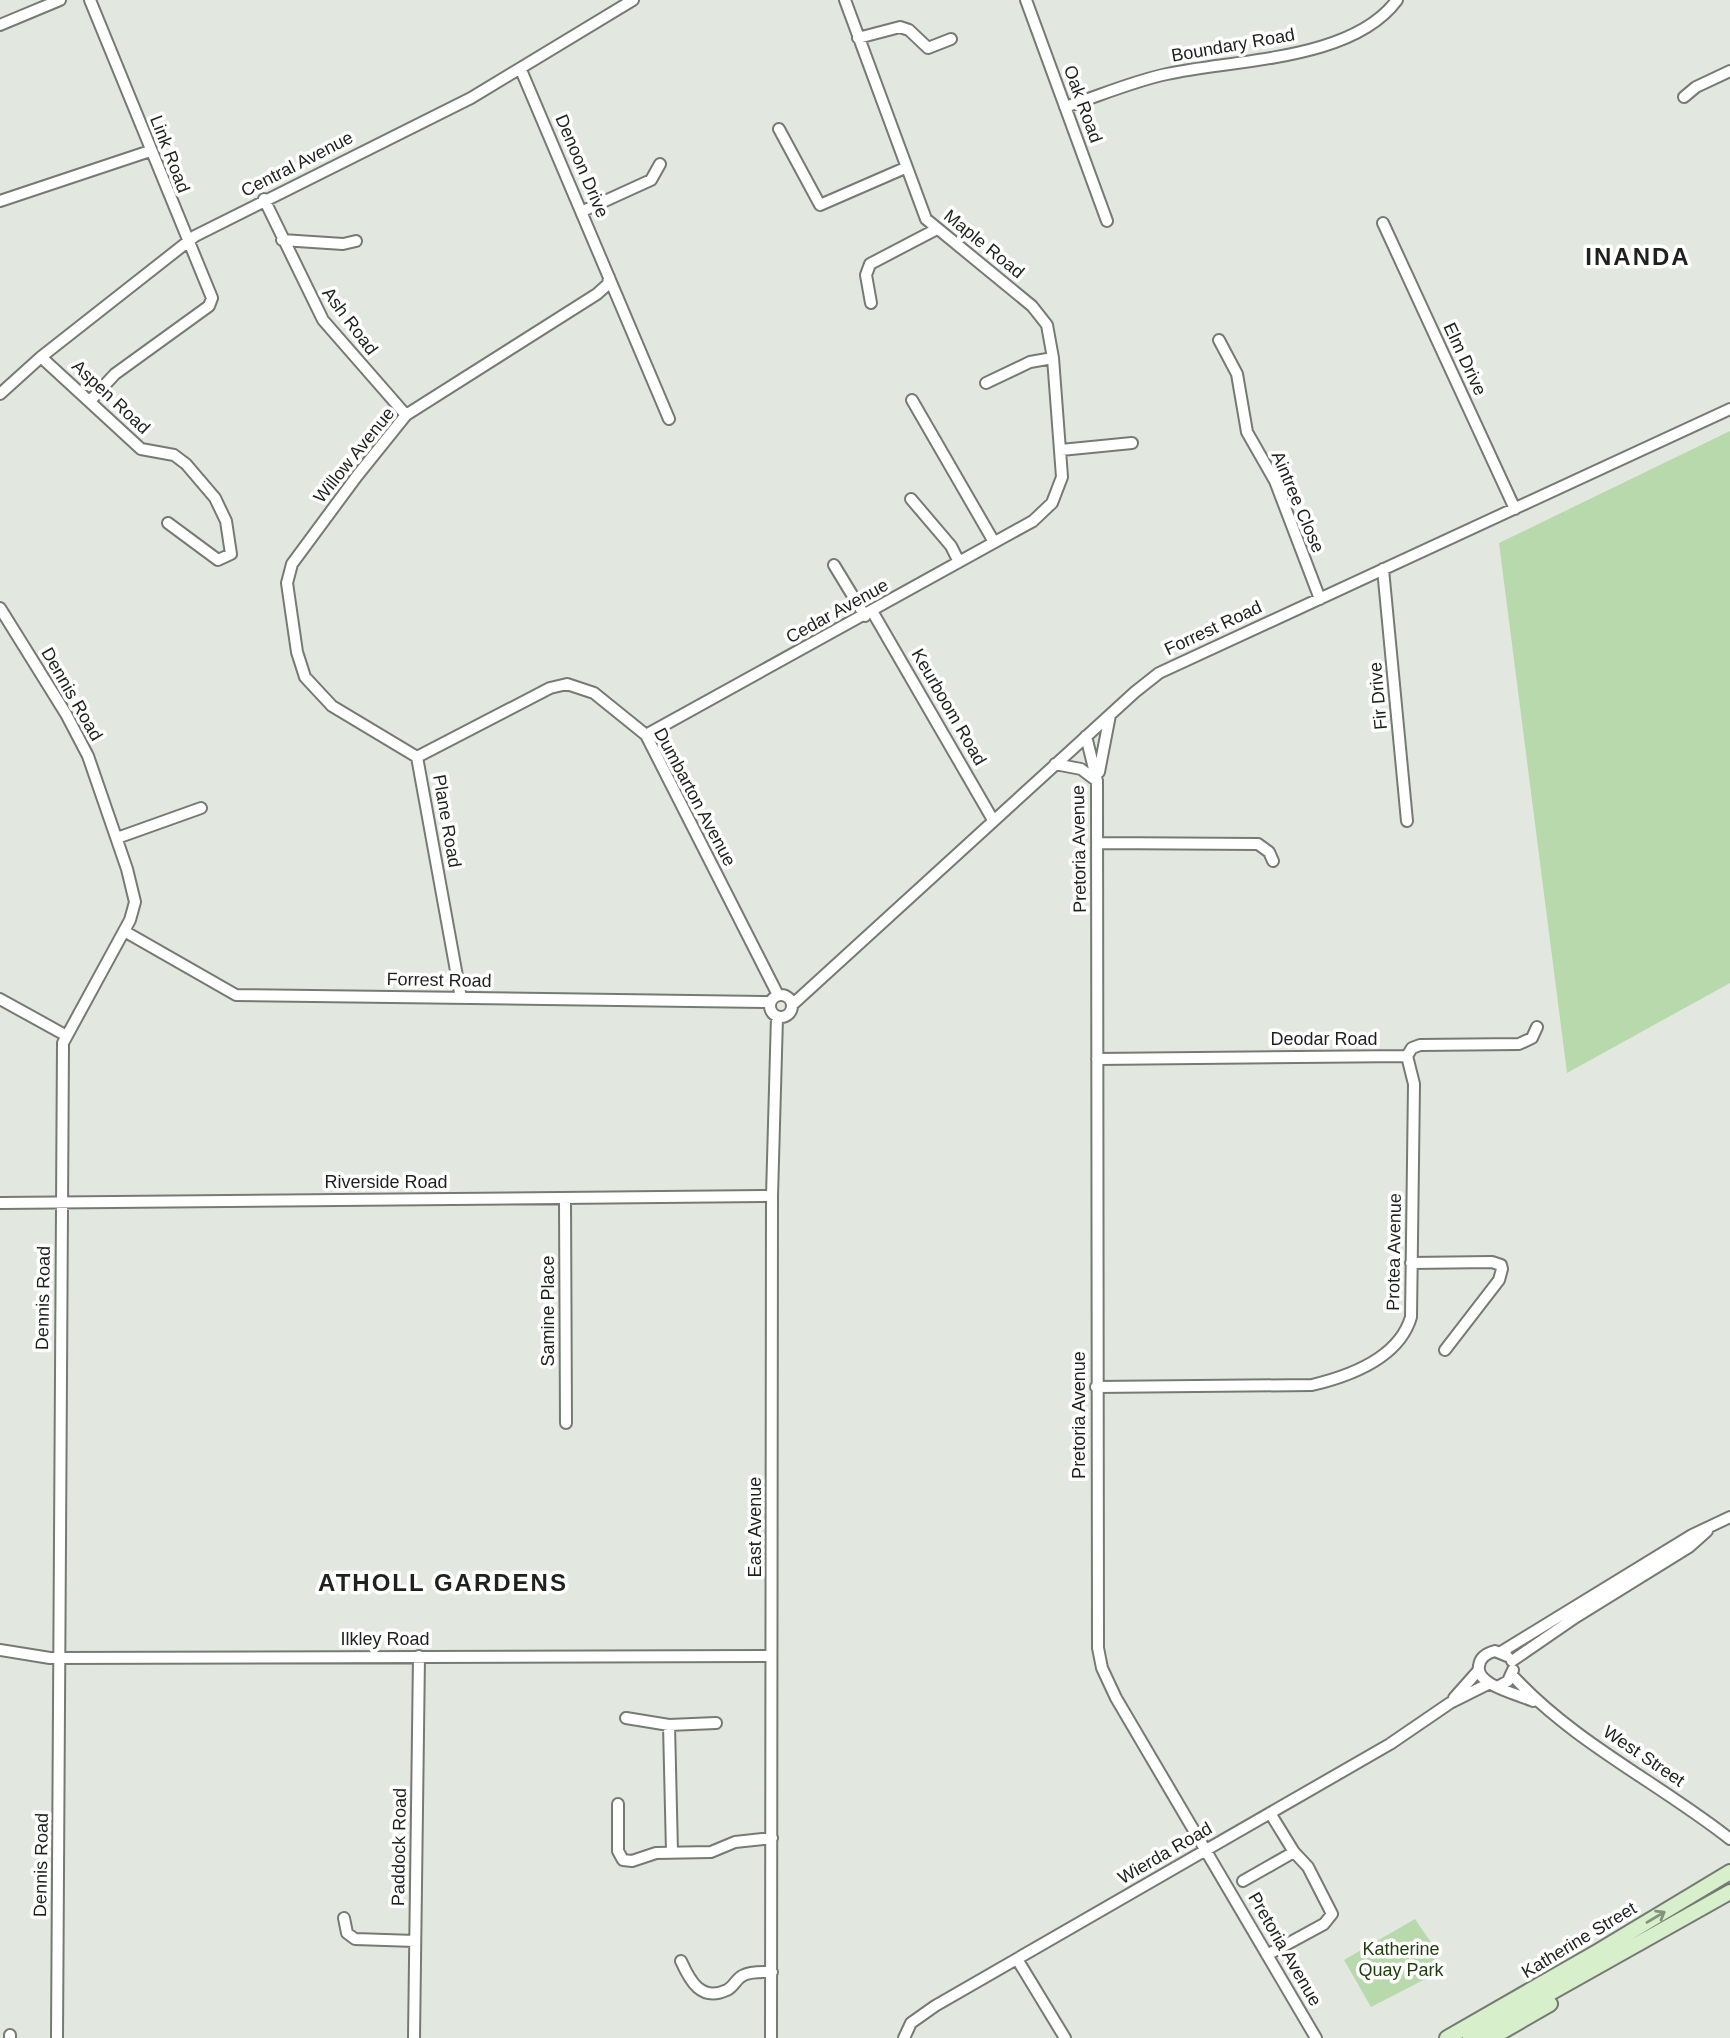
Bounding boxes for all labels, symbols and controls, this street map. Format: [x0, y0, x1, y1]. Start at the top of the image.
street label: Boundary Road [1170, 24, 1296, 66]
street label: Oak Road [1060, 63, 1106, 145]
street label: Denoon Drive [551, 111, 613, 221]
street label: Link Road [146, 113, 194, 195]
street label: Central Avenue [238, 127, 356, 201]
street label: Maple Road [940, 206, 1028, 282]
district label: INANDA [1585, 243, 1691, 270]
street label: Ash Road [318, 283, 382, 359]
street label: Elm Drive [1439, 319, 1491, 399]
street label: Aspen Road [68, 356, 154, 438]
street label: Willow Avenue [309, 403, 399, 507]
street label: Aintree Close [1268, 448, 1328, 556]
street label: Cedar Avenue [782, 575, 892, 647]
street label: Forrest Road [1161, 597, 1265, 659]
street label: Dennis Road [37, 644, 107, 744]
street label: Keurboom Road [908, 645, 990, 769]
street label: Fir Drive [1365, 661, 1391, 731]
street label: Dumbarton Avenue [650, 724, 740, 870]
street label: Plane Road [429, 773, 465, 869]
street label: Pretoria Avenue [1068, 785, 1090, 913]
street label: Forrest Road [386, 969, 492, 991]
street label: Deodar Road [1270, 1029, 1378, 1049]
street label: Riverside Road [324, 1172, 448, 1192]
street label: Protea Avenue [1383, 1193, 1405, 1311]
street label: Dennis Road [32, 1246, 54, 1350]
street label: Samine Place [538, 1255, 558, 1367]
street label: Pretoria Avenue [1069, 1351, 1089, 1479]
street label: East Avenue [745, 1477, 765, 1577]
district label: ATHOLL GARDENS [318, 1569, 568, 1596]
street label: Ilkley Road [340, 1629, 430, 1649]
street label: West Street [1600, 1722, 1688, 1790]
street label: Paddock Road [388, 1788, 410, 1906]
street label: Dennis Road [30, 1813, 52, 1917]
street label: Wierda Road [1115, 1818, 1215, 1888]
street label: Pretoria Avenue [1244, 1889, 1326, 2009]
street label: Katherine Street [1518, 1898, 1640, 1982]
one-way arrow [1645, 1909, 1665, 1923]
park label: Katherine Quay Park [1358, 1939, 1445, 1980]

